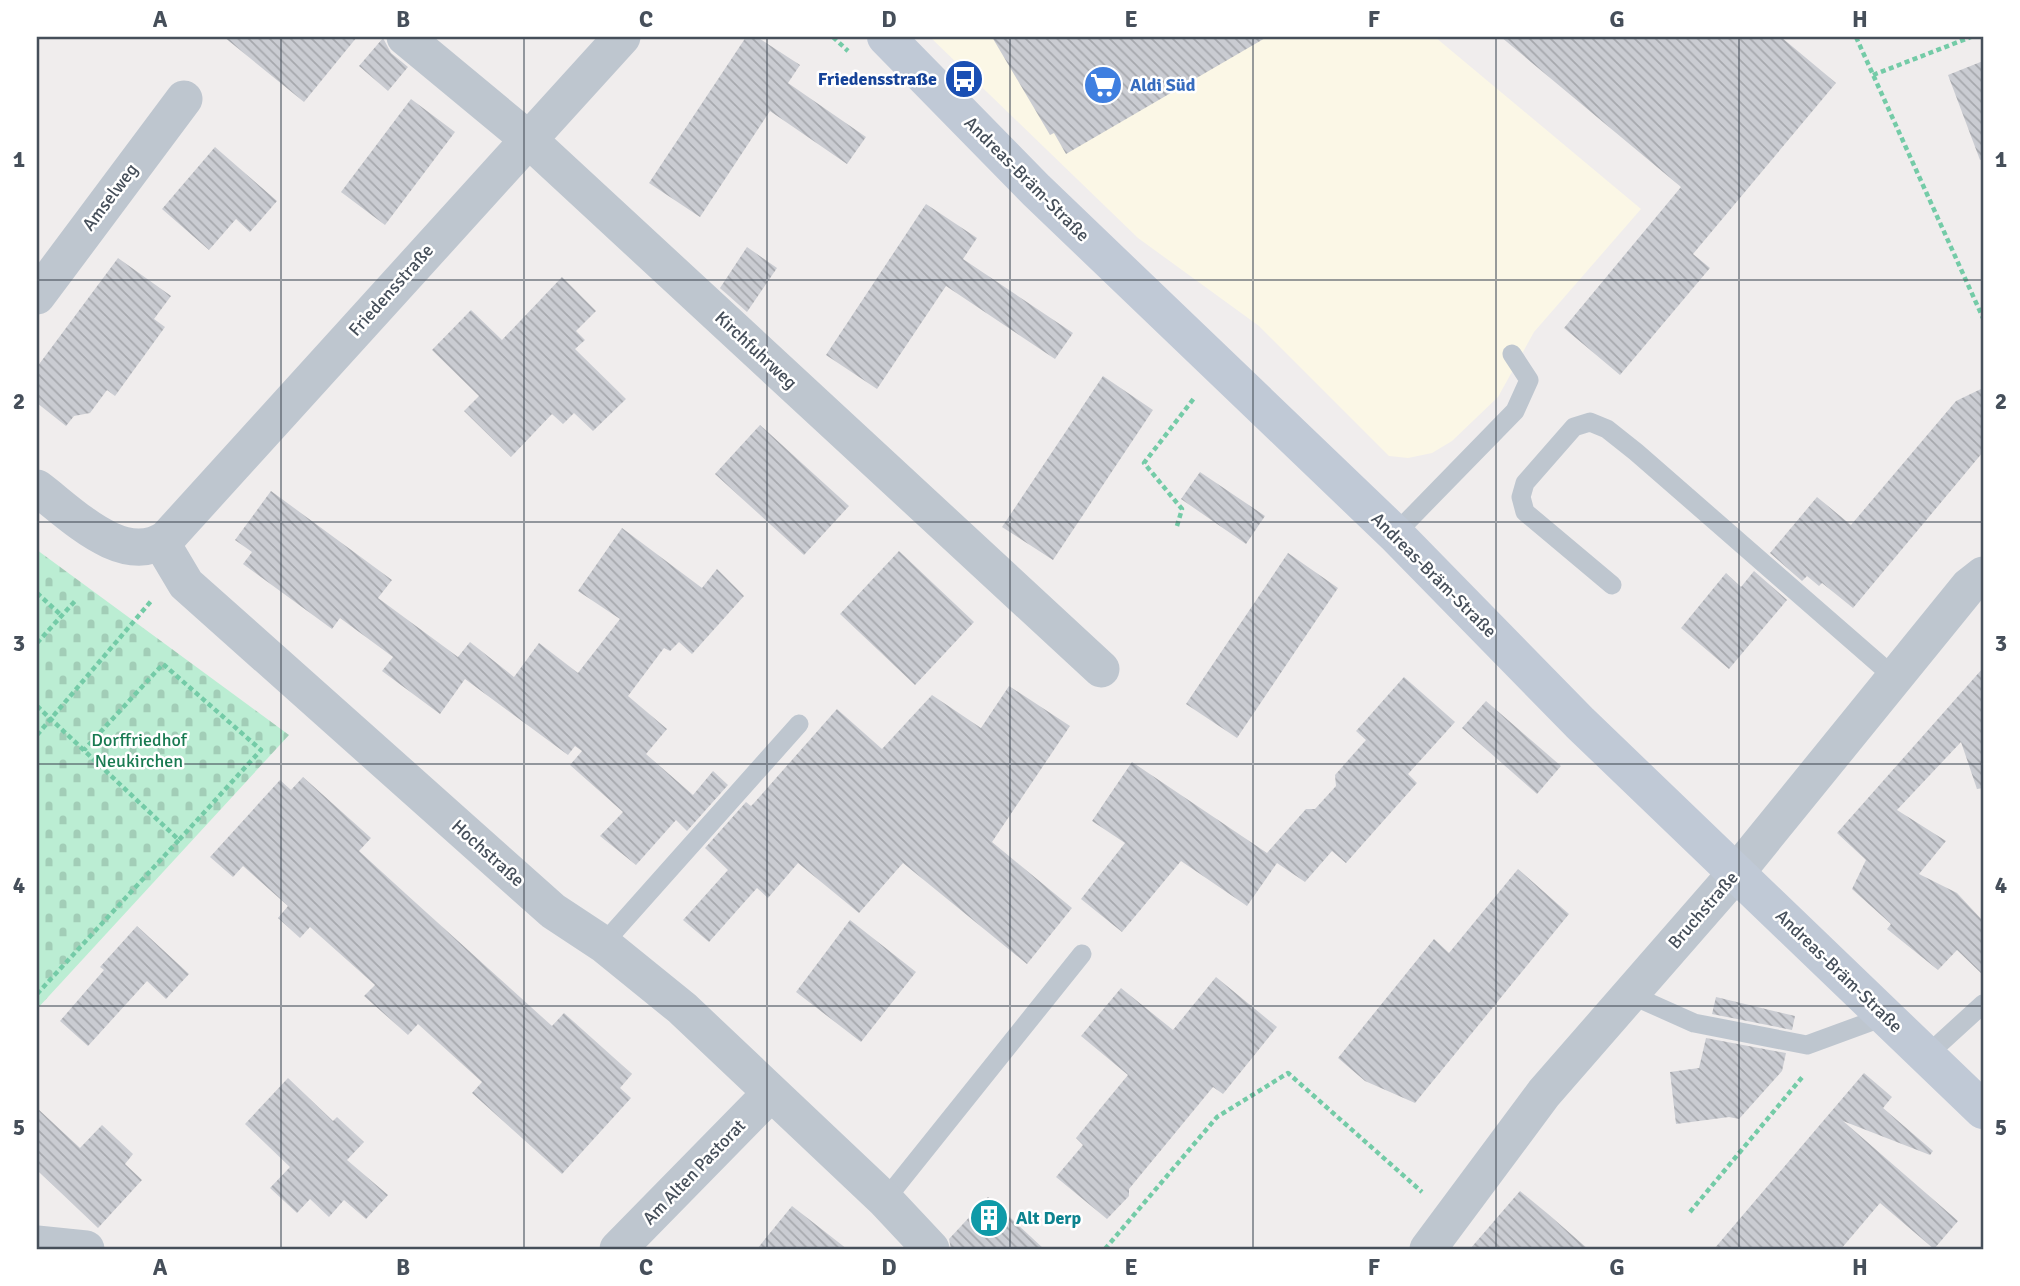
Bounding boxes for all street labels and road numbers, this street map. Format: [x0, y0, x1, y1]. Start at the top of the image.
street label: Andreas-Bräm-Straße [960, 112, 1094, 246]
street label: Amselweg [78, 159, 142, 235]
street label: Friedensstraße [344, 239, 438, 341]
street label: Kirchfuhrweg [710, 306, 802, 394]
street label: Andreas-Bräm-Straße [1367, 508, 1501, 642]
street label: Hochstraße [447, 815, 529, 891]
street label: Bruchstraße [1663, 867, 1743, 953]
street label: Andreas-Bräm-Straße [1771, 905, 1907, 1037]
street label: Am Alten Pastorat [638, 1115, 750, 1229]

